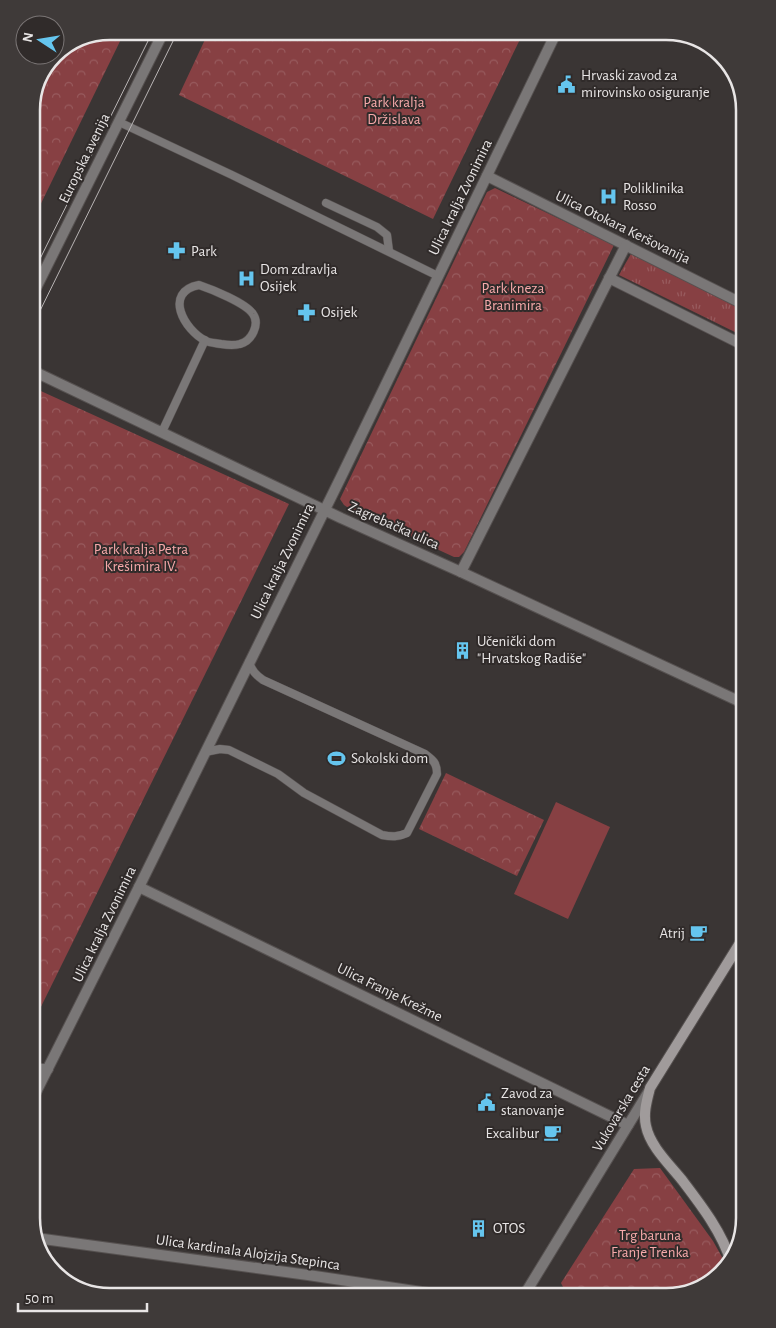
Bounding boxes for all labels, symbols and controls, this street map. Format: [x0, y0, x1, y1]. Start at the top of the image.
north arrow [15, 15, 65, 65]
text: N [20, 31, 36, 44]
place label: Hrvaski zavod za mirovinsko osiguranje [581, 68, 710, 100]
public building icon: Hrvaski zavod za mirovinsko osiguranje [557, 74, 577, 94]
park label: Park kralja Držislava [363, 95, 425, 127]
street label: Europska avenija [56, 111, 113, 205]
street label: Ulica kralja Zvonimira [426, 137, 495, 258]
place label: Poliklinika Rosso [623, 181, 684, 213]
hospital icon: Poliklinika Rosso [599, 187, 619, 207]
street label: Ulica Otokara Keršovanija [553, 188, 693, 267]
pharmacy icon: Park [167, 241, 187, 261]
place label: Park [191, 244, 217, 259]
place label: Dom zdravlja Osijek [260, 262, 338, 294]
hospital icon: Dom zdravlja Osijek [236, 268, 256, 288]
park label: Park kneza Branimira [482, 281, 545, 313]
pharmacy icon: Osijek [297, 302, 317, 322]
place label: Osijek [321, 305, 358, 320]
street label: Zagrebačka ulica [346, 499, 442, 552]
street label: Ulica kralja Zvonimira [248, 501, 317, 622]
park label: Park kralja Petra Krešimira IV. [94, 542, 188, 574]
place label: Učenički dom "Hrvatskog Radiše" [477, 634, 586, 666]
building icon: Učenički dom "Hrvatskog Radiše" [453, 640, 473, 660]
sports icon: Sokolski dom [327, 748, 347, 768]
place label: Sokolski dom [351, 751, 428, 766]
street label: Ulica kralja Zvonimira [70, 864, 139, 985]
cafe icon: Atrij [689, 923, 709, 943]
place label: Atrij [659, 926, 685, 941]
street label: Ulica Franje Krežme [335, 960, 445, 1024]
street label: Vukovarska cesta [590, 1062, 653, 1154]
place label: Zavod za stanovanje [501, 1086, 565, 1118]
public building icon: Zavod za stanovanje [477, 1092, 497, 1112]
cafe icon: Excalibur [543, 1123, 563, 1143]
place label: Excalibur [486, 1126, 539, 1141]
building icon: OTOS [469, 1218, 489, 1238]
place label: OTOS [493, 1221, 525, 1236]
park label: Trg baruna Franje Trenka [611, 1228, 689, 1260]
street label: Ulica kardinala Alojzija Stepinca [155, 1232, 341, 1273]
scale bar [18, 1280, 146, 1312]
text: 50 m [25, 1291, 54, 1306]

